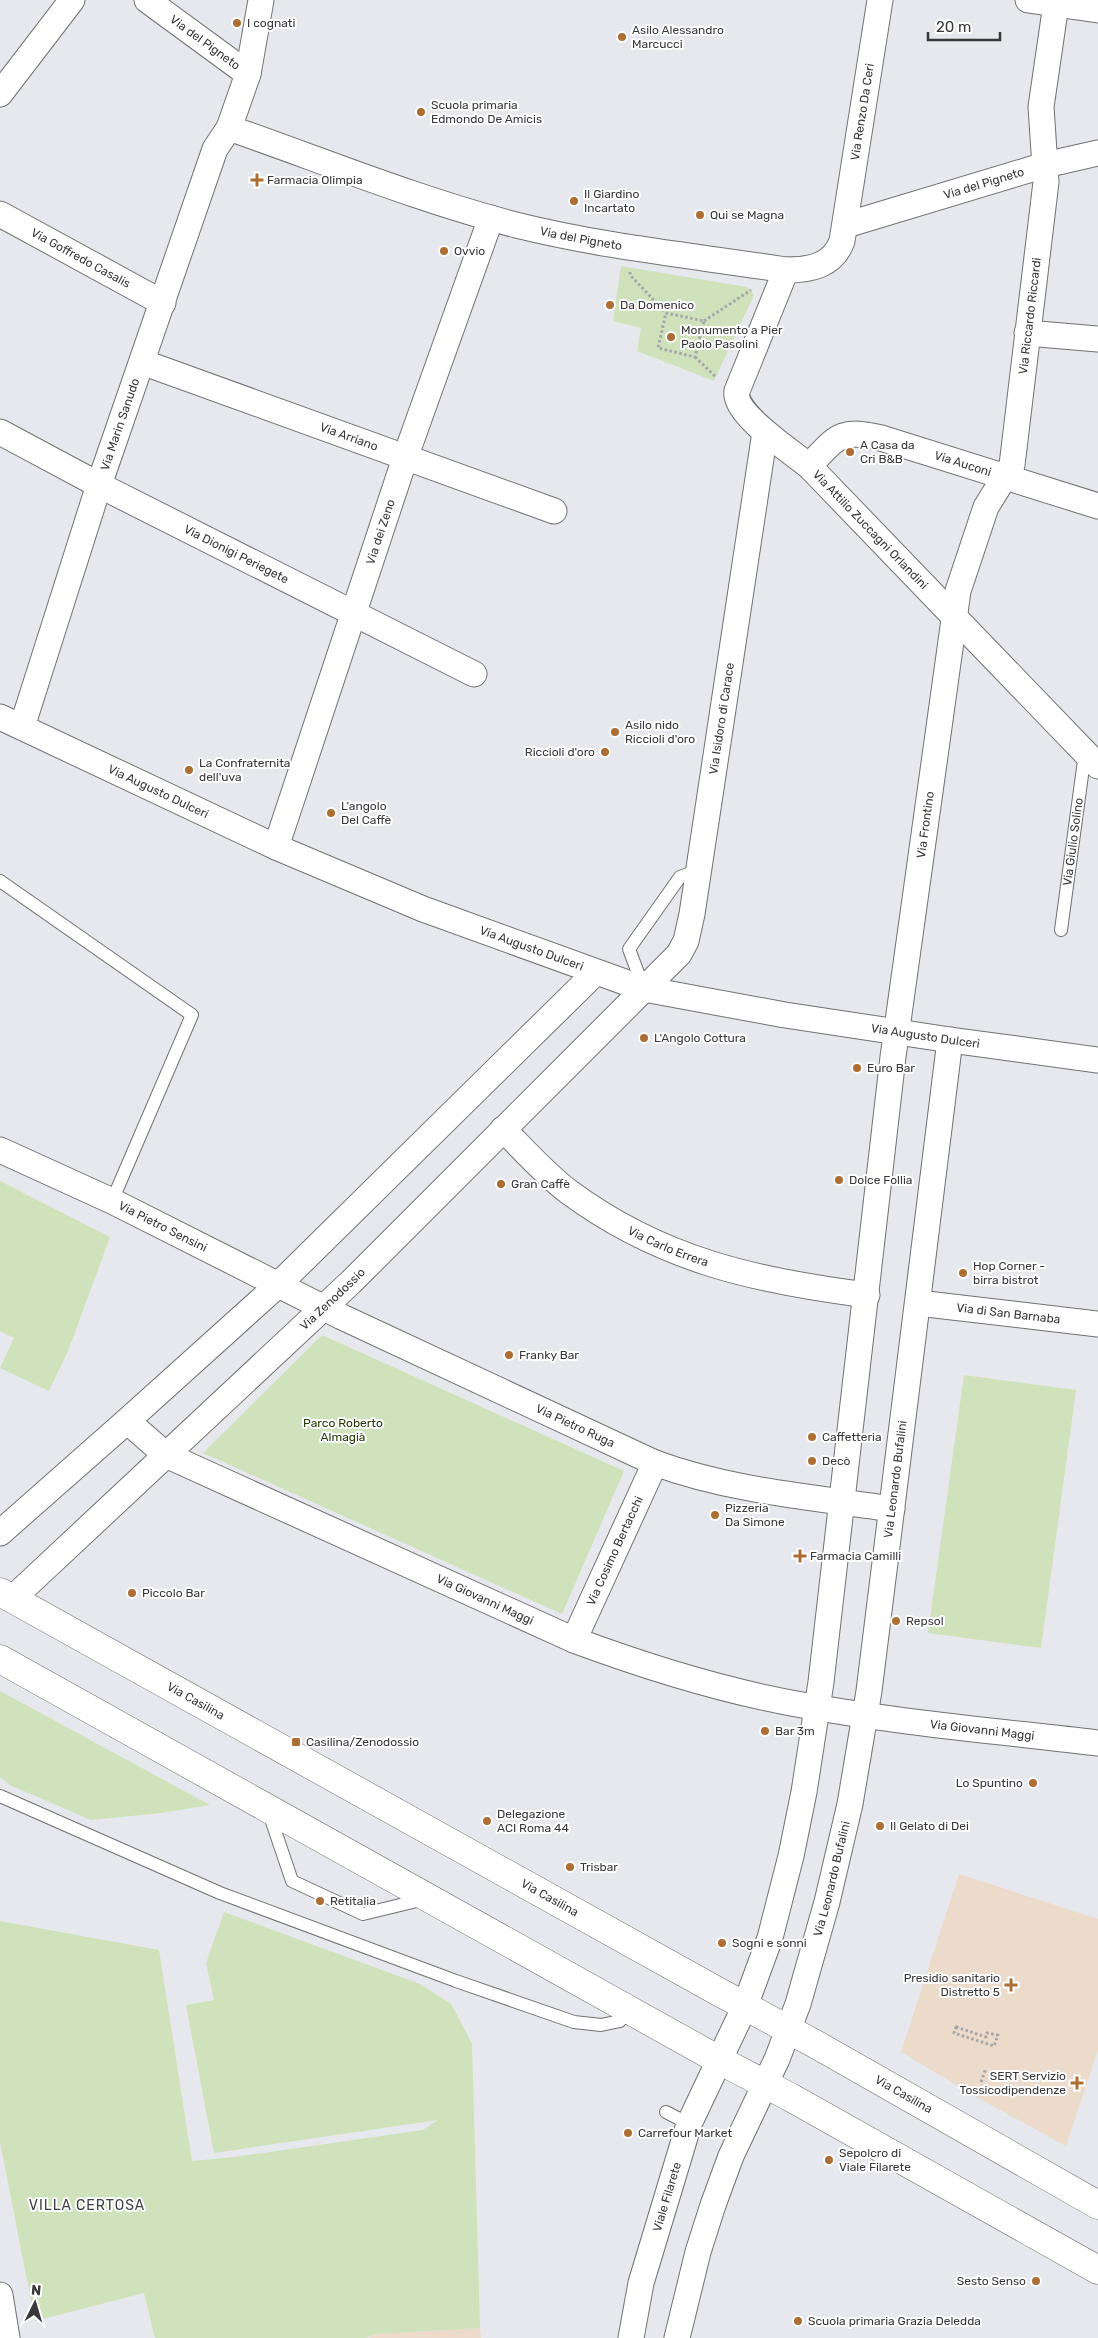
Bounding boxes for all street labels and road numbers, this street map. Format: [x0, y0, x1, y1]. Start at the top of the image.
street label: Via del Pigneto [167, 12, 243, 73]
street label: Via Renzo Da Ceri [848, 62, 877, 161]
street label: Via del Pigneto [942, 165, 1026, 202]
street label: Via del Pigneto [539, 224, 623, 253]
street label: Via Goffredo Casalis [29, 225, 133, 291]
street label: Via Riccardo Riccardi [1016, 257, 1044, 375]
street label: Via Marin Sanudo [97, 376, 142, 473]
street label: Via Arriano [318, 420, 380, 454]
street label: Via Auconi [933, 448, 993, 479]
street label: Via Attilio Zuccagni Orlandini [810, 467, 931, 592]
street label: Via dei Zeno [363, 497, 398, 566]
street label: Via Dionigi Periegete [182, 522, 291, 587]
street label: Via Isidoro di Carace [706, 661, 737, 776]
street label: Via Augusto Dulceri [106, 762, 211, 821]
street label: Via Frontino [914, 790, 937, 859]
street label: Via Giulio Solino [1060, 797, 1086, 887]
street label: Via Augusto Dulceri [478, 923, 585, 974]
street label: Via Augusto Dulceri [870, 1021, 981, 1051]
street label: Via Pietro Sensini [116, 1198, 210, 1255]
street label: Via Carlo Errera [625, 1223, 710, 1270]
street label: Via Zenodossio [297, 1265, 368, 1333]
street label: Via di San Barnaba [956, 1301, 1061, 1327]
street label: Via Pietro Ruga [533, 1401, 617, 1450]
street label: Via Leonardo Bufalini [881, 1420, 910, 1539]
street label: Via Cosimo Bertacchi [584, 1494, 646, 1608]
street label: Via Giovanni Maggi [434, 1572, 536, 1628]
street label: Via Casilina [165, 1679, 227, 1723]
street label: Via Giovanni Maggi [929, 1717, 1035, 1743]
street label: Via Leonardo Bufalini [811, 1820, 853, 1938]
street label: Via Casilina [518, 1876, 581, 1919]
street label: Via Casilina [873, 2073, 935, 2116]
street label: Viale Filarete [650, 2160, 684, 2233]

